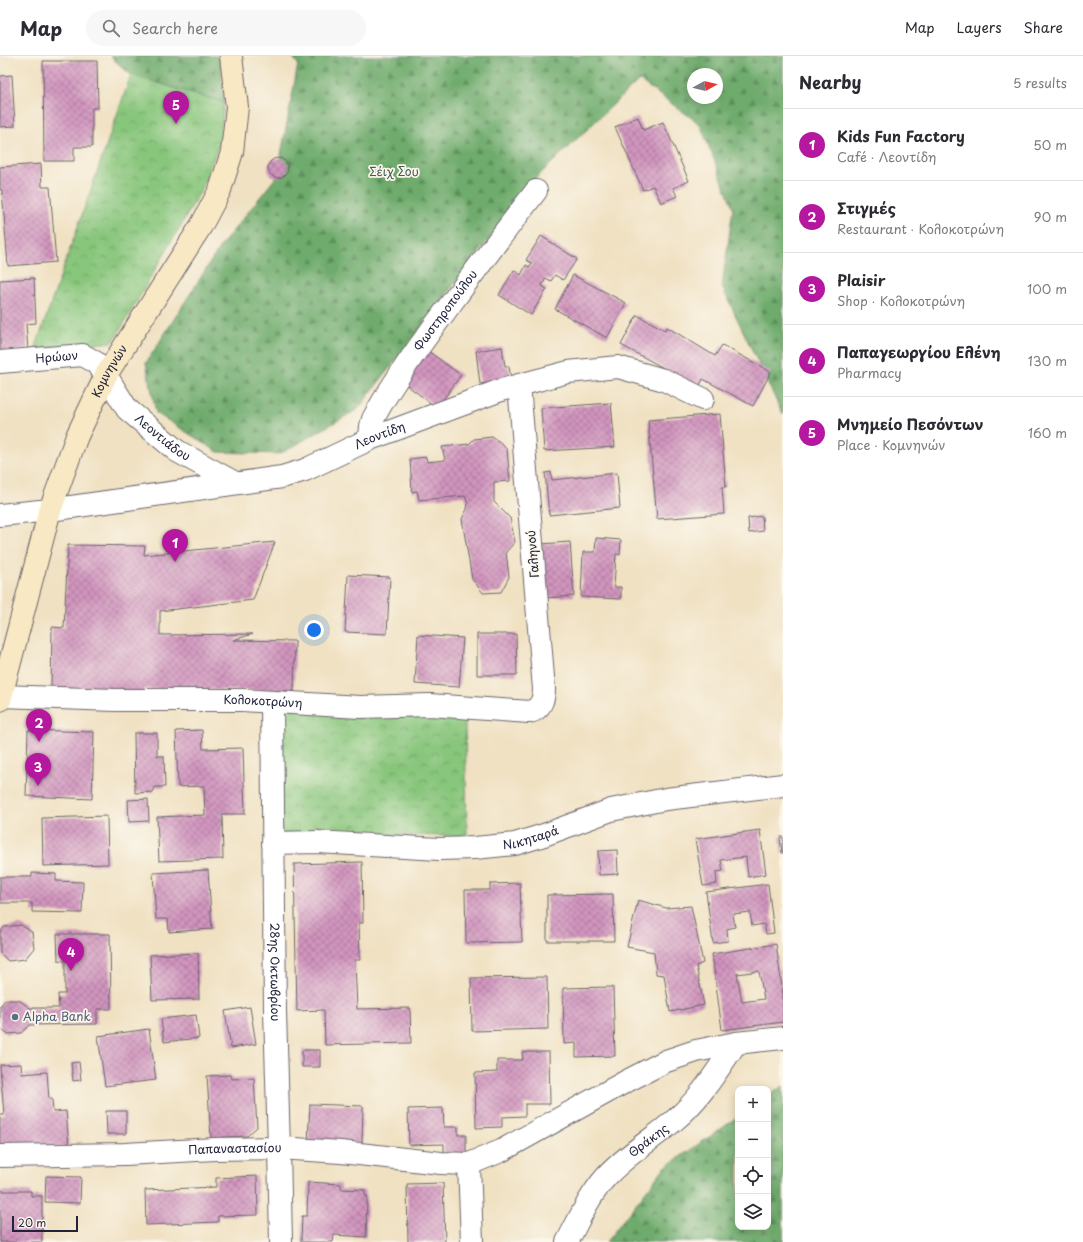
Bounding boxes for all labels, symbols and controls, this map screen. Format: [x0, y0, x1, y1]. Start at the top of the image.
search box [86, 10, 366, 46]
text: Map [20, 14, 62, 42]
text: Search here [132, 16, 218, 39]
icon: search [100, 17, 122, 39]
text: Map [905, 17, 935, 38]
text: Layers [957, 17, 1002, 38]
text: Share [1024, 17, 1063, 38]
north arrow [687, 68, 723, 104]
text: Nearby [799, 69, 861, 95]
text: 5 results [1013, 73, 1067, 92]
pin: 5 [163, 91, 189, 124]
text: Kids Fun Factory [837, 124, 965, 147]
text: 1 [809, 135, 815, 154]
text: 50 m [1033, 135, 1067, 154]
text: Café · Λεοντίδη [837, 147, 936, 166]
park label: Σέιχ Σου [369, 162, 419, 180]
text: Στιγμές [837, 196, 896, 219]
text: 2 [807, 207, 817, 226]
text: 90 m [1034, 207, 1067, 226]
text: Restaurant · Κολοκοτρώνη [837, 219, 1004, 238]
street label: Φωστηροπούλου [409, 266, 481, 354]
text: Plaisir [837, 268, 885, 291]
text: 3 [808, 279, 816, 298]
text: 100 m [1027, 279, 1067, 298]
text: Shop · Κολοκοτρώνη [837, 291, 965, 310]
text: Παπαγεωργίου Ελένη [837, 340, 1001, 363]
street label: Κομνηνών [87, 341, 131, 400]
street label: Ηρώων [35, 345, 79, 367]
text: 4 [808, 351, 816, 370]
text: 130 m [1028, 351, 1067, 370]
text: Pharmacy [837, 363, 902, 382]
street label: Λεοντιάδου [131, 409, 194, 465]
text: Μνημείο Πεσόντων [837, 412, 983, 435]
street label: Λεοντίδη [351, 417, 407, 453]
text: 5 [808, 423, 816, 442]
text: 160 m [1028, 423, 1067, 442]
text: Place · Κομνηνών [837, 435, 945, 454]
pin: 1 [162, 529, 188, 562]
street label: Γαληνού [521, 529, 543, 579]
your location [304, 620, 324, 640]
street label: Κολοκοτρώνη [223, 690, 303, 712]
pin: 2 [26, 709, 52, 742]
pin: 3 [25, 753, 51, 786]
street label: Νικηταρά [502, 820, 561, 853]
street label: 28ης Οκτωβρίου [266, 923, 285, 1022]
pin: 4 [58, 938, 84, 971]
place label: Alpha Bank [23, 1007, 91, 1025]
marker: Alpha Bank [10, 1012, 20, 1022]
map controls [735, 1086, 771, 1230]
button: + [735, 1086, 771, 1122]
street label: Θράκης [624, 1119, 672, 1161]
button: − [735, 1122, 771, 1158]
street label: Παπαναστασίου [188, 1138, 282, 1158]
button: locate [735, 1158, 771, 1194]
button: layers [735, 1194, 771, 1230]
scale bar [12, 1214, 78, 1233]
text: 20 m [18, 1214, 46, 1231]

